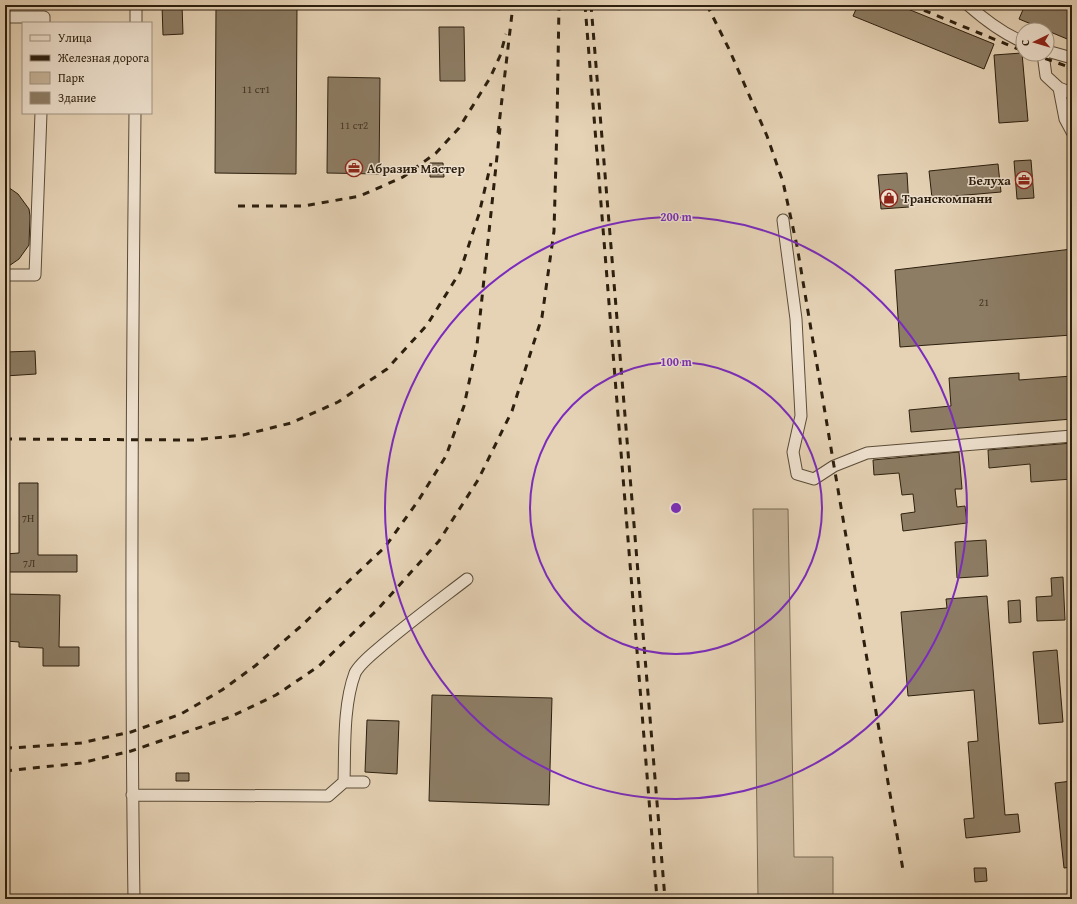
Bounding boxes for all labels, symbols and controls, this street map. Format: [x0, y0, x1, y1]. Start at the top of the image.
legend [22, 22, 152, 114]
north arrow [1015, 22, 1055, 62]
text: Улица [58, 29, 92, 46]
text: С [1017, 39, 1033, 47]
text: Железная дорога [57, 49, 149, 66]
text: Парк [58, 69, 85, 86]
house number: 11 ст1 [242, 81, 270, 97]
text: Здание [58, 89, 97, 106]
house number: 11 ст2 [340, 117, 368, 133]
office icon: Абразив Мастер [344, 158, 364, 178]
place label: Абразив Мастер [367, 159, 465, 178]
office icon: Белуха [1014, 170, 1034, 190]
place label: Белуха [969, 171, 1011, 190]
shop icon: Транскомпани [879, 188, 899, 208]
place label: Транскомпани [902, 189, 992, 208]
text: 200 m [660, 208, 693, 225]
house number: 21 [979, 294, 989, 310]
text: 100 m [660, 353, 693, 370]
centre of rings [669, 501, 683, 515]
house number: 7Н [22, 510, 34, 526]
house number: 7Л [23, 555, 35, 571]

